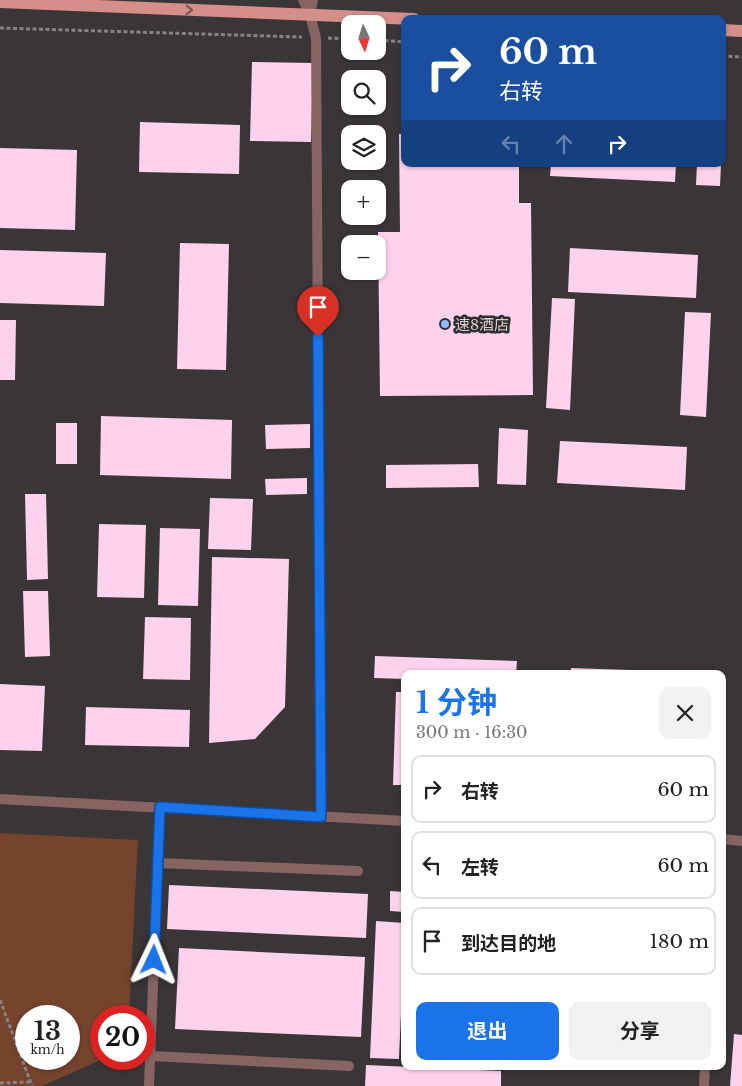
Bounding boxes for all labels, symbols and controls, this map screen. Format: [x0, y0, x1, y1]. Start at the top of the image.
one-way arrow [185, 4, 193, 15]
north arrow [341, 15, 386, 60]
map controls [341, 15, 386, 280]
text: 60 m [499, 30, 597, 73]
icon: right [416, 35, 481, 100]
button: search [341, 70, 386, 115]
text: 右转 [499, 78, 543, 105]
button: layers [341, 125, 386, 170]
icon: left [497, 130, 525, 158]
icon: ahead [550, 130, 578, 158]
icon: right [603, 130, 631, 158]
button: + [341, 180, 386, 225]
button: − [341, 235, 386, 280]
pin [297, 286, 339, 337]
icon: arrive [304, 293, 332, 321]
place label: 速8酒店 [455, 315, 509, 334]
marker: 速8酒店 [439, 318, 451, 330]
text: 1 分钟 [416, 684, 497, 721]
button: close [659, 687, 711, 739]
text: 300 m · 16:30 [416, 722, 527, 742]
icon: right [418, 775, 446, 803]
text: 60 m [657, 778, 709, 801]
text: 右转 [461, 780, 499, 803]
icon: left [418, 851, 446, 879]
text: 60 m [657, 854, 709, 877]
text: 左转 [461, 856, 499, 879]
icon: arrive [418, 927, 446, 955]
text: 180 m [650, 930, 709, 953]
text: 到达目的地 [461, 932, 556, 955]
position arrow [127, 933, 179, 985]
button: 退出 [416, 1002, 559, 1060]
button: 分享 [569, 1002, 711, 1060]
speed limit sign: 20 [90, 1005, 155, 1070]
text: 13 [34, 1016, 61, 1047]
text: km/h [30, 1042, 65, 1057]

